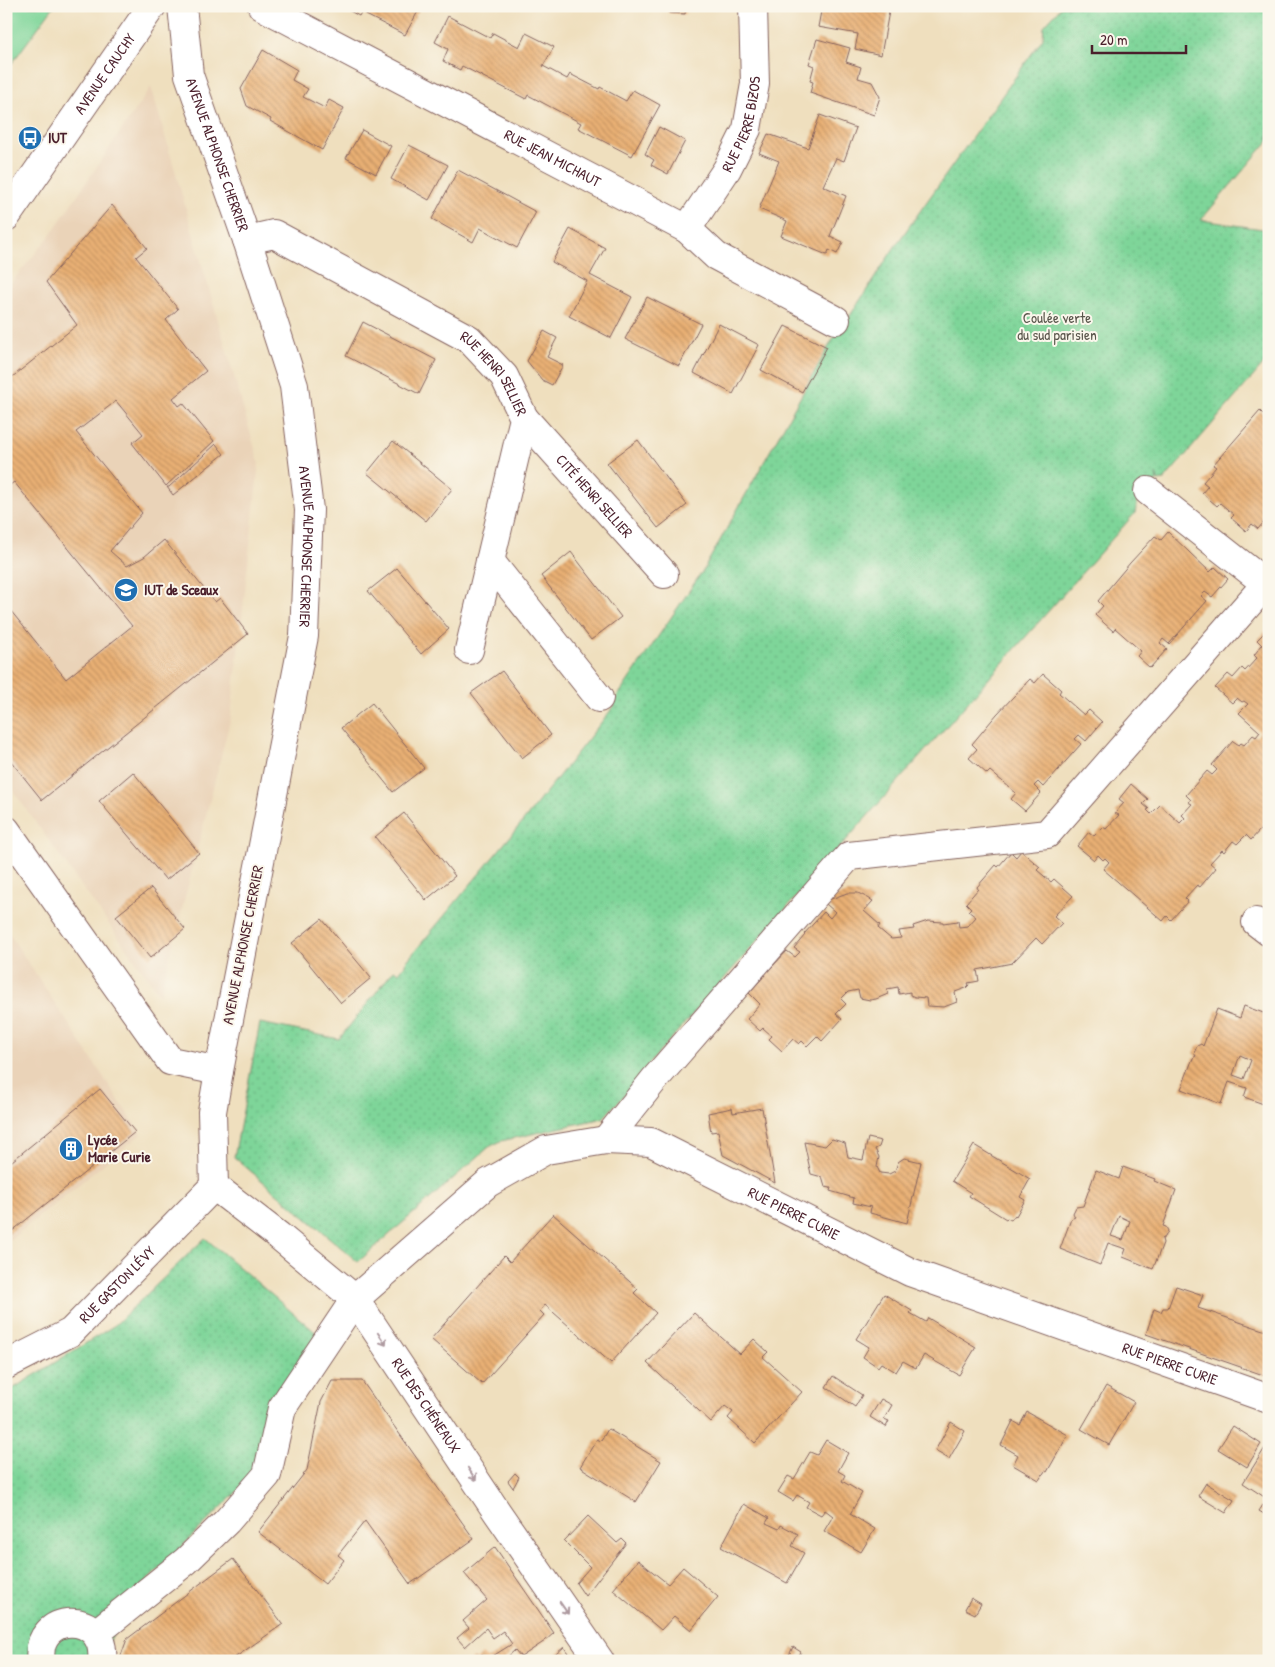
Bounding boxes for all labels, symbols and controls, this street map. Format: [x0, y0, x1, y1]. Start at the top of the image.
scale bar [1092, 22, 1186, 54]
street label: AVENUE CAUCHY [69, 29, 140, 118]
text: 20 m [1100, 29, 1127, 50]
street label: AVENUE ALPHONSE CHERRIER [181, 75, 254, 235]
street label: RUE PIERRE BIZOS [716, 76, 765, 175]
street label: RUE JEAN MICHAUT [501, 124, 606, 192]
bus stop icon: IUT [17, 125, 43, 151]
place label: IUT [48, 127, 68, 148]
park label: Coulée verte du sud parisien [1017, 307, 1097, 345]
street label: RUE HENRI SELLIER [457, 325, 533, 419]
street label: CITÉ HENRI SELLIER [551, 449, 638, 542]
street label: AVENUE ALPHONSE CHERRIER [294, 465, 320, 628]
school or university icon: IUT de Sceaux [113, 577, 139, 603]
place label: IUT de Sceaux [144, 579, 219, 600]
street label: AVENUE ALPHONSE CHERRIER [217, 863, 268, 1026]
place label: Lycée Marie Curie [88, 1129, 151, 1167]
building icon: Lycée Marie Curie [58, 1136, 84, 1162]
street label: RUE PIERRE CURIE [745, 1181, 843, 1245]
street label: RUE GASTON LÉVY [74, 1241, 160, 1328]
one-way arrow [377, 1332, 387, 1346]
street label: RUE PIERRE CURIE [1120, 1337, 1221, 1390]
street label: RUE DES CHÉNEAUX [387, 1354, 466, 1457]
one-way arrow [467, 1467, 478, 1481]
one-way arrow [559, 1601, 569, 1615]

